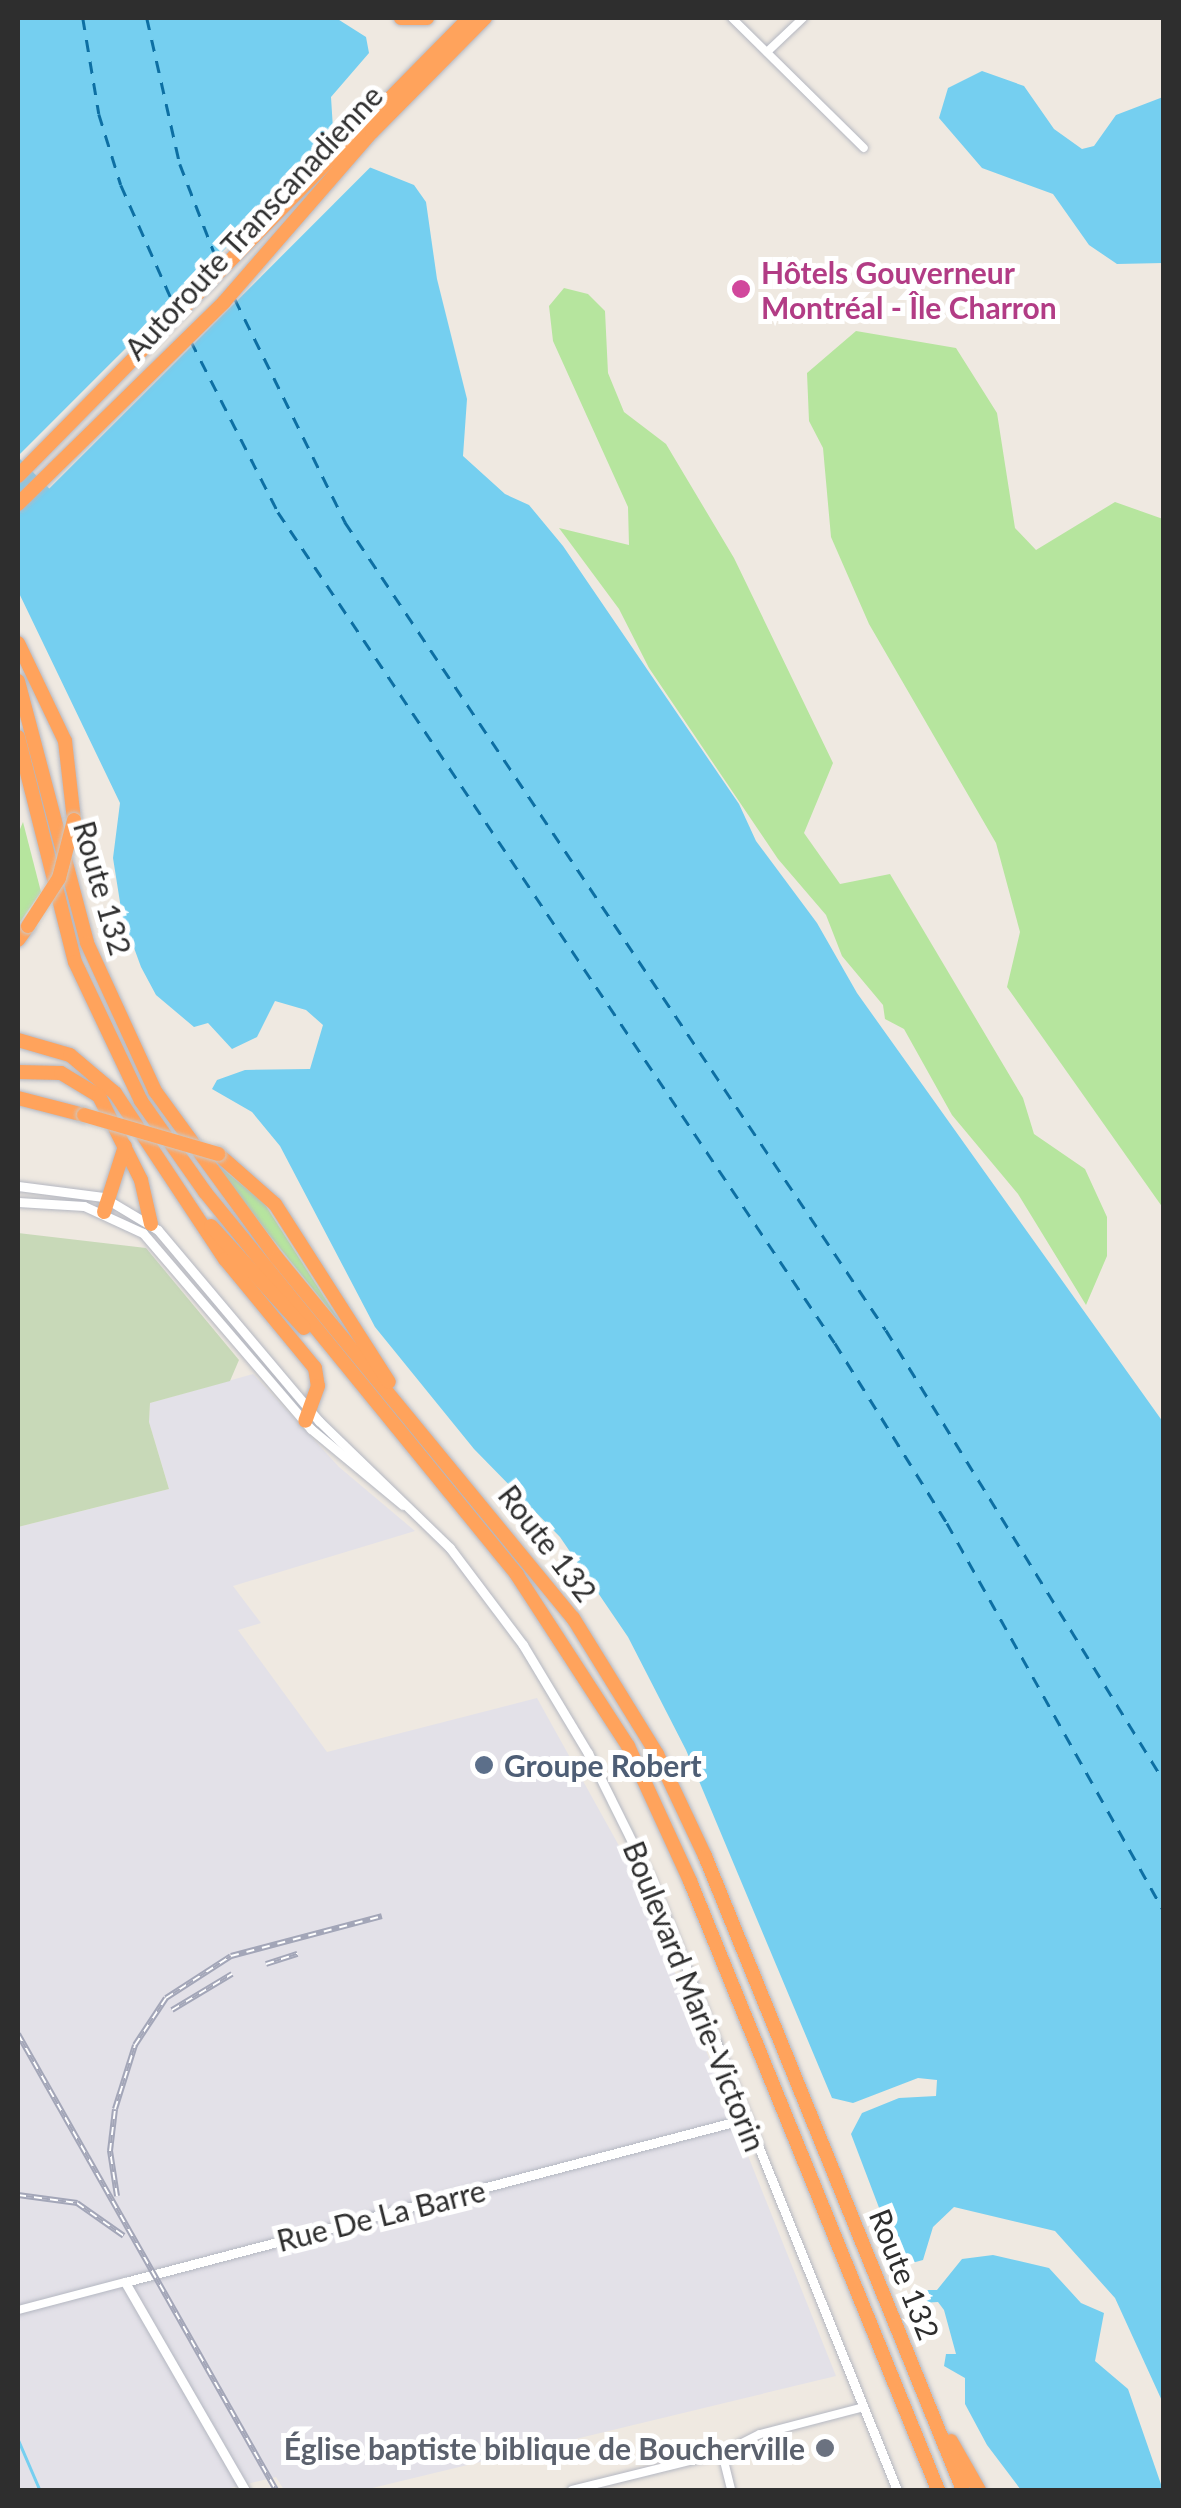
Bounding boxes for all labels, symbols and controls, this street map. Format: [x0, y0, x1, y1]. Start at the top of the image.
street label: Autoroute Transcanadienne [116, 77, 390, 367]
place label: Hôtels Gouverneur Montréal - Île Charron [761, 254, 1057, 324]
marker: Hôtels Gouverneur Montréal - Île Charron [730, 278, 752, 300]
street label: Route 132 [67, 817, 139, 959]
street label: Route 132 [491, 1478, 605, 1608]
place label: Groupe Robert [504, 1747, 702, 1783]
marker: Groupe Robert [473, 1754, 495, 1776]
street label: Boulevard Marie-Victorin [616, 1836, 774, 2156]
street label: Rue De La Barre [273, 2172, 489, 2258]
street label: Route 132 [862, 2203, 948, 2345]
place label: Église baptiste biblique de Boucherville [284, 2430, 805, 2466]
marker: Église baptiste biblique de Boucherville [814, 2437, 836, 2459]

